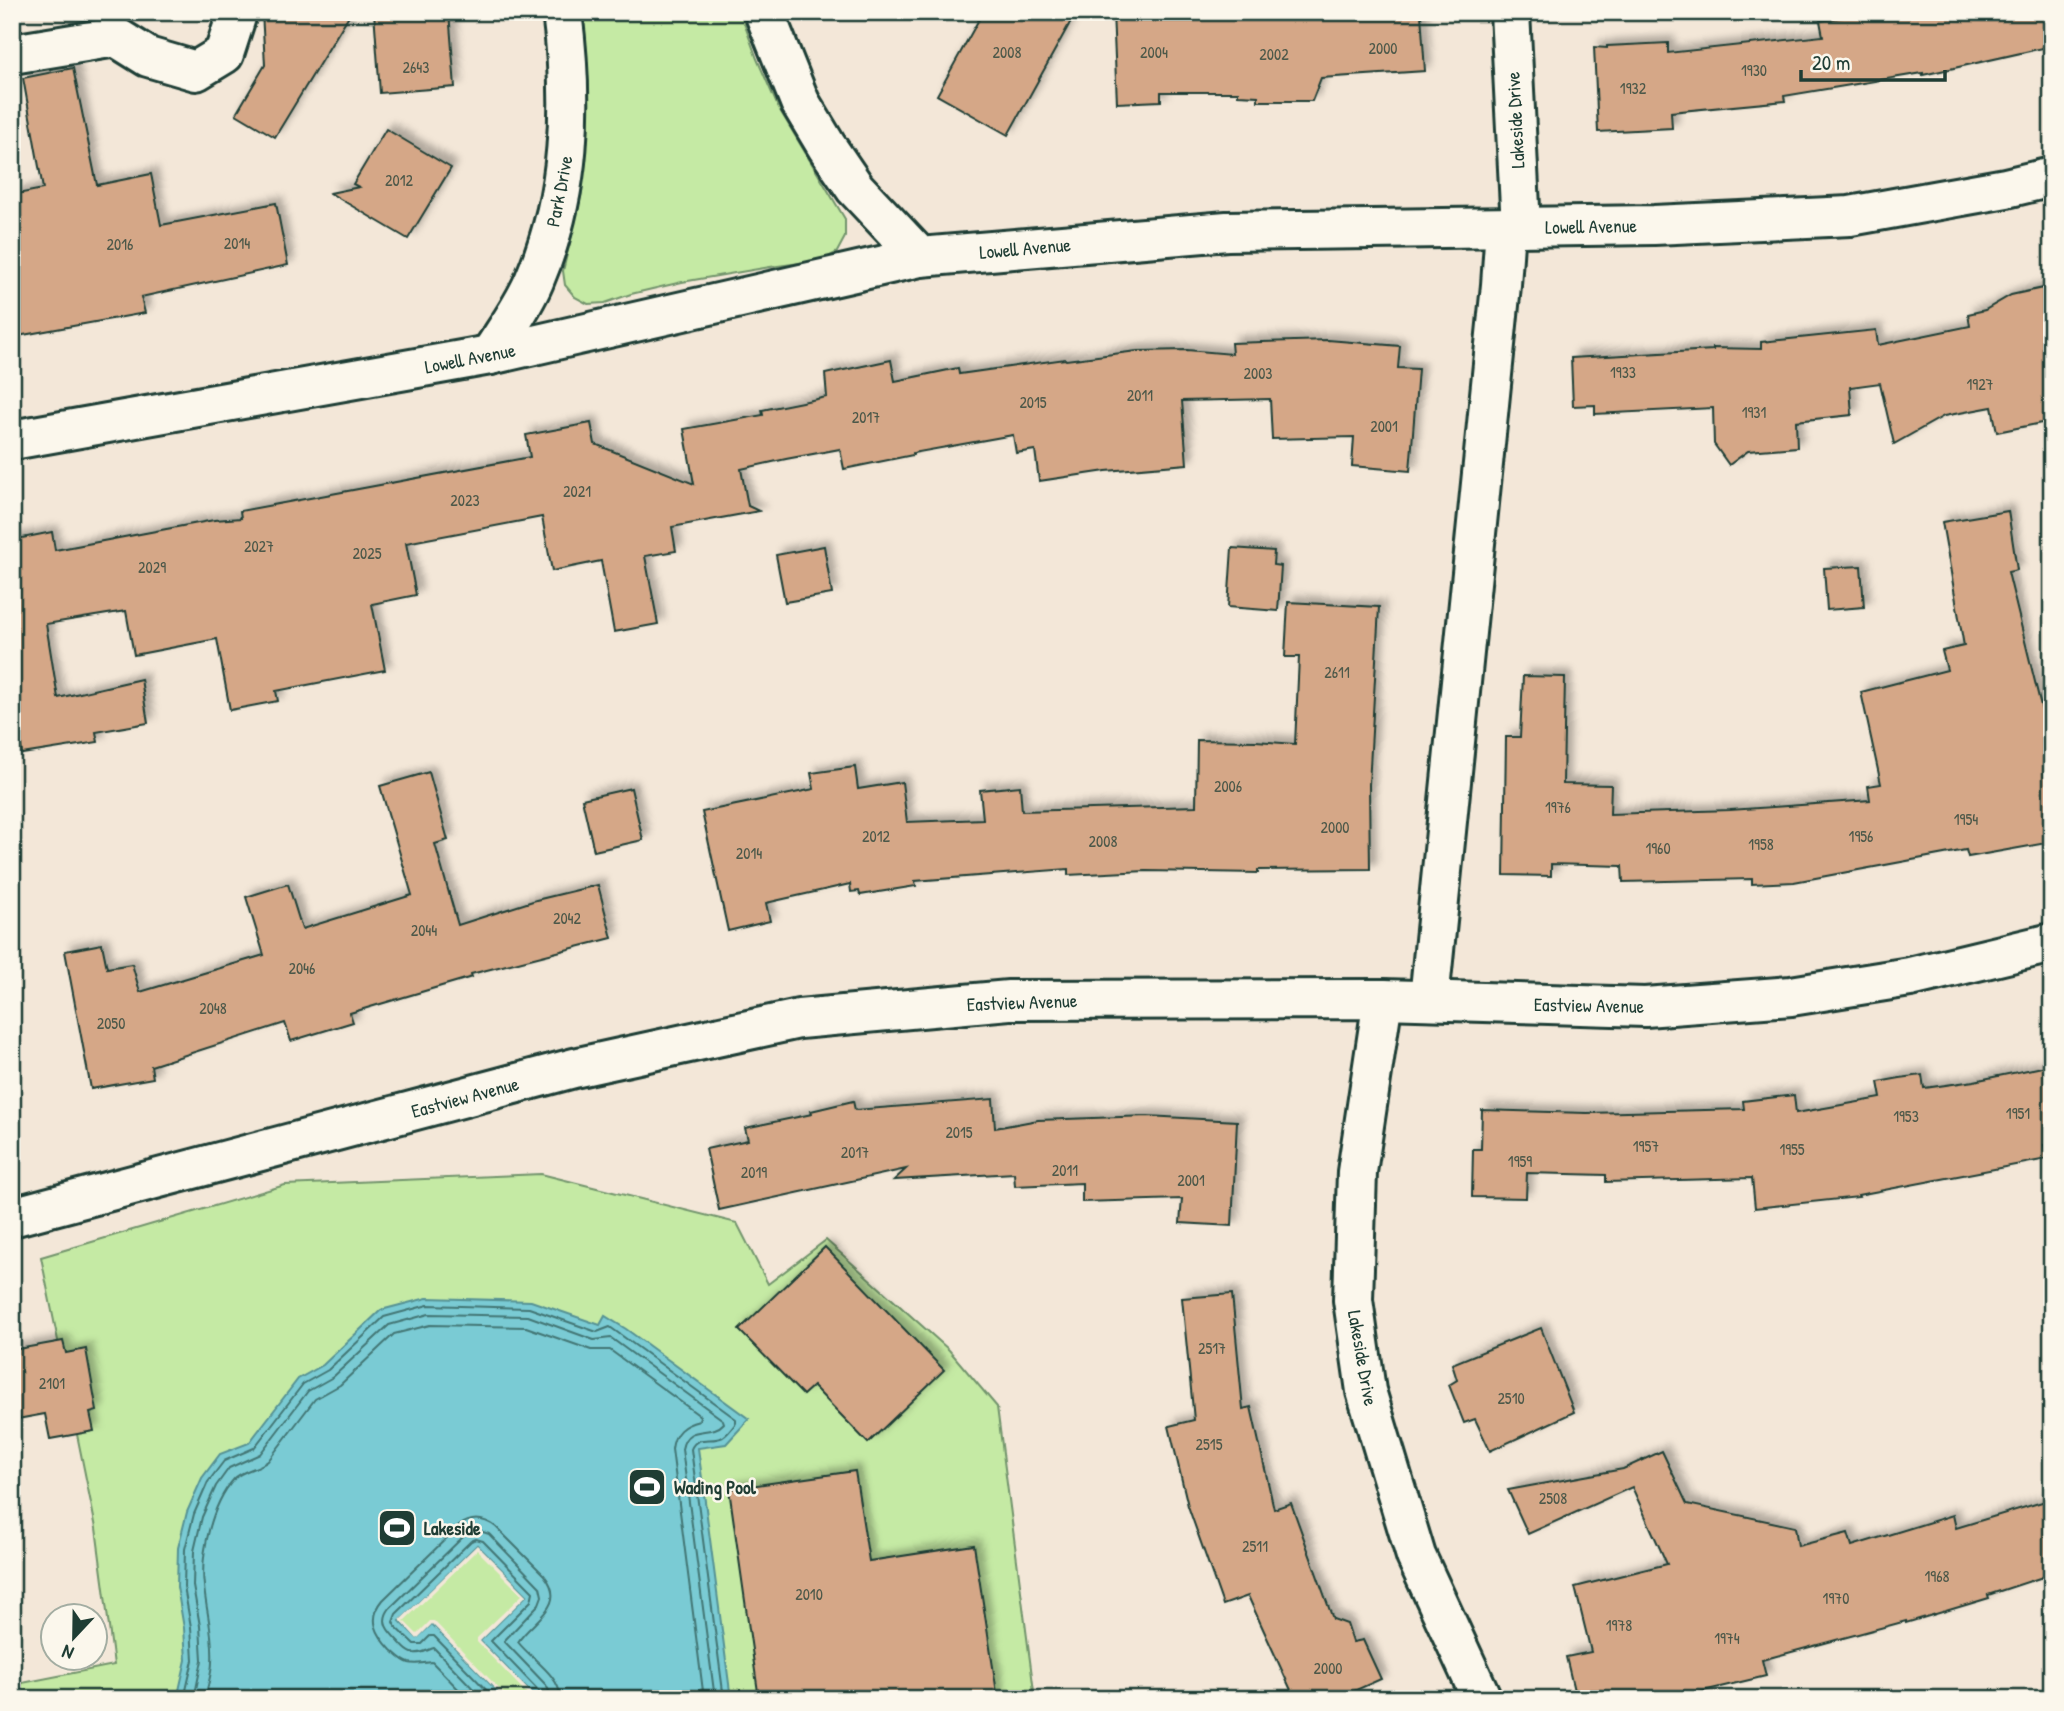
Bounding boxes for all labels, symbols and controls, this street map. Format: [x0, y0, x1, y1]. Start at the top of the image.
house number: 2000 [1369, 37, 1398, 59]
scale bar [1801, 38, 1945, 82]
house number: 2008 [993, 41, 1021, 63]
house number: 2004 [1140, 41, 1168, 63]
house number: 2002 [1259, 43, 1289, 65]
text: 20 m [1812, 48, 1850, 77]
house number: 2643 [402, 56, 430, 78]
house number: 1930 [1741, 59, 1767, 81]
street label: Lakeside Drive [1499, 71, 1531, 169]
house number: 1932 [1620, 77, 1647, 99]
street label: Park Drive [539, 153, 579, 229]
house number: 2012 [385, 169, 413, 191]
street label: Lowell Avenue [1545, 212, 1638, 240]
street label: Lowell Avenue [978, 231, 1072, 265]
house number: 2014 [224, 232, 250, 254]
house number: 2016 [107, 233, 133, 255]
street label: Lowell Avenue [422, 336, 518, 380]
house number: 1933 [1610, 361, 1636, 383]
house number: 2003 [1244, 362, 1273, 384]
house number: 1927 [1966, 373, 1994, 395]
house number: 2011 [1127, 384, 1153, 406]
house number: 2015 [1019, 391, 1047, 413]
house number: 1931 [1742, 401, 1767, 423]
house number: 2017 [852, 406, 880, 428]
house number: 2001 [1370, 415, 1398, 437]
house number: 2021 [563, 480, 591, 502]
house number: 2023 [450, 489, 480, 511]
house number: 2027 [244, 535, 274, 557]
house number: 2025 [353, 542, 382, 564]
house number: 2029 [138, 556, 166, 578]
house number: 2611 [1324, 661, 1350, 683]
house number: 2006 [1214, 775, 1242, 797]
house number: 1976 [1545, 796, 1571, 818]
house number: 1954 [1954, 808, 1978, 830]
house number: 2000 [1321, 816, 1350, 838]
house number: 2012 [862, 825, 890, 847]
house number: 1956 [1849, 825, 1873, 847]
house number: 2008 [1089, 830, 1117, 852]
house number: 1958 [1748, 833, 1774, 855]
house number: 1960 [1645, 837, 1671, 859]
house number: 2014 [736, 842, 762, 864]
house number: 2042 [553, 907, 582, 929]
house number: 2044 [411, 919, 437, 941]
house number: 2046 [288, 957, 316, 979]
street label: Eastview Avenue [966, 987, 1078, 1017]
street label: Eastview Avenue [1534, 991, 1645, 1019]
house number: 2048 [199, 997, 227, 1019]
house number: 2050 [97, 1012, 125, 1034]
street label: Eastview Avenue [408, 1070, 522, 1124]
house number: 1951 [2006, 1102, 2030, 1124]
house number: 1953 [1893, 1105, 1919, 1127]
house number: 2015 [945, 1121, 973, 1143]
house number: 1957 [1633, 1135, 1659, 1157]
house number: 1955 [1779, 1138, 1805, 1160]
house number: 2017 [841, 1141, 869, 1163]
house number: 1959 [1508, 1150, 1532, 1172]
house number: 2011 [1052, 1159, 1078, 1181]
house number: 2019 [741, 1161, 767, 1183]
house number: 2001 [1177, 1169, 1205, 1191]
street label: Lakeside Drive [1342, 1308, 1384, 1408]
house number: 2517 [1198, 1337, 1226, 1359]
house number: 2101 [39, 1372, 65, 1394]
house number: 2510 [1497, 1387, 1525, 1409]
house number: 2515 [1196, 1433, 1223, 1455]
sports icon: Wading Pool [626, 1466, 668, 1508]
place label: Wading Pool [674, 1474, 757, 1501]
house number: 2508 [1539, 1487, 1567, 1509]
sports icon: Lakeside [376, 1507, 418, 1549]
place label: Lakeside [424, 1515, 481, 1541]
house number: 2511 [1242, 1535, 1268, 1557]
house number: 1968 [1925, 1565, 1950, 1587]
house number: 2010 [795, 1583, 823, 1605]
house number: 1970 [1823, 1587, 1849, 1609]
north arrow [38, 1602, 108, 1672]
house number: 1978 [1606, 1614, 1632, 1636]
house number: 1974 [1714, 1627, 1740, 1649]
text: N [58, 1639, 77, 1667]
house number: 2000 [1314, 1657, 1343, 1679]

